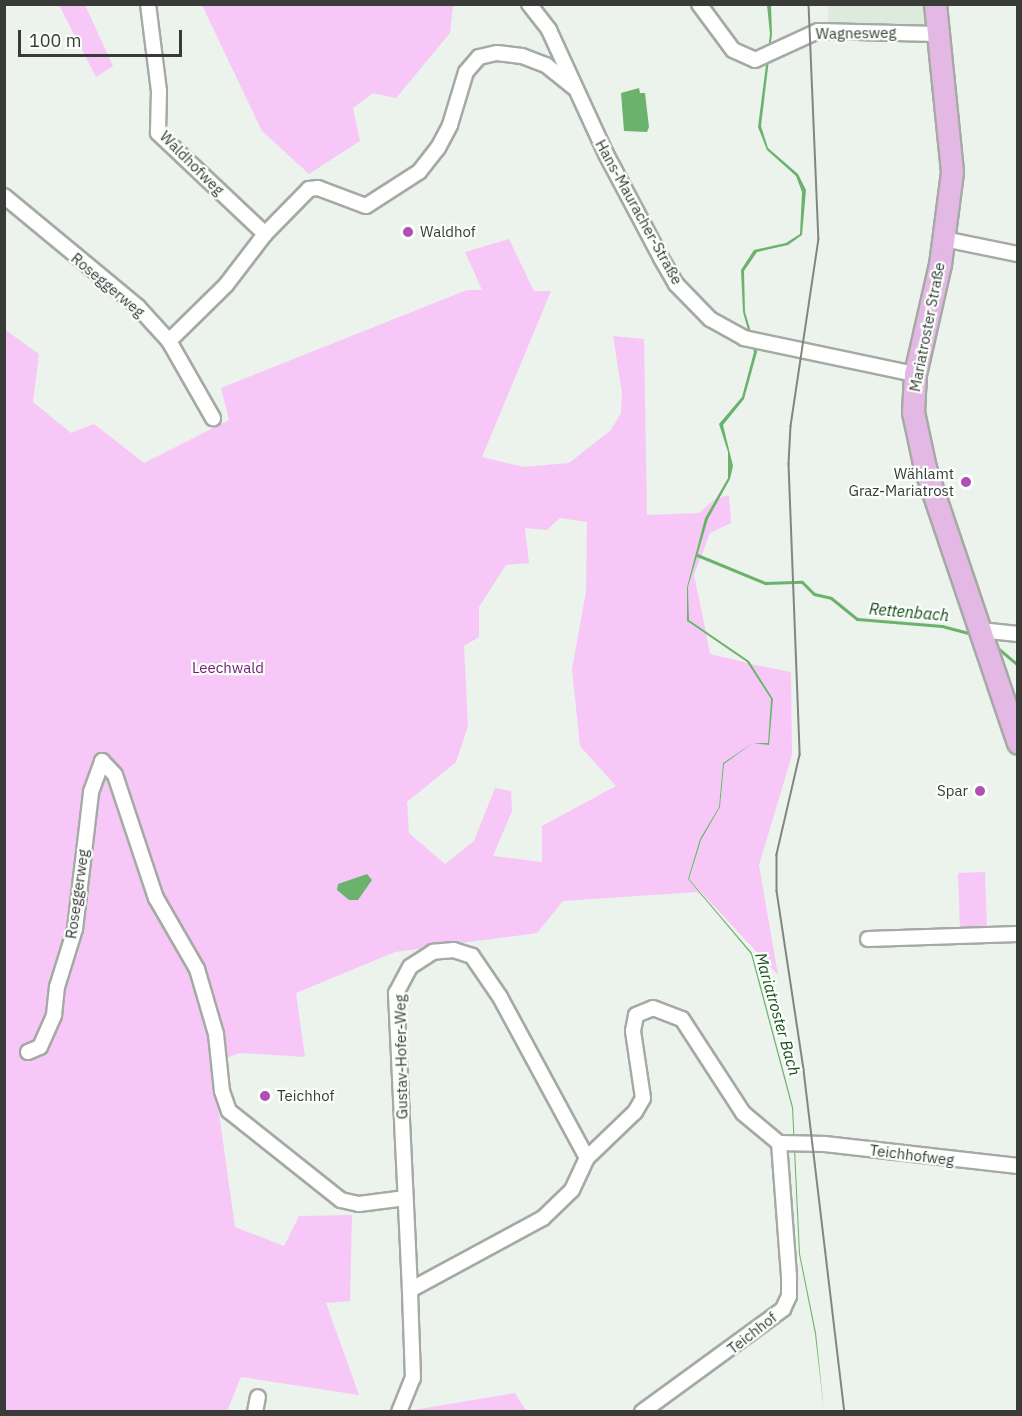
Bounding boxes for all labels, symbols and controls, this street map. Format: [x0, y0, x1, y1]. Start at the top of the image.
scale bar [21, 18, 184, 56]
street label: Wagnesweg [816, 23, 896, 43]
text: 100 m [29, 29, 81, 52]
street label: Waldhofweg [156, 127, 228, 199]
street label: Hans-Mauracher-Straße [592, 136, 686, 288]
place label: Waldhof [420, 223, 476, 241]
marker: Waldhof [401, 225, 415, 239]
street label: Roseggerweg [68, 249, 148, 321]
street label: Mariatroster Straße [906, 261, 948, 393]
place label: Wählamt Graz-Mariatrost [848, 464, 954, 499]
marker: Wählamt Graz-Mariatrost [959, 475, 973, 489]
water label: Rettenbach [868, 599, 950, 625]
park label: Leechwald [192, 659, 264, 677]
place label: Spar [937, 782, 968, 800]
marker: Spar [973, 784, 987, 798]
street label: Roseggerweg [62, 848, 92, 940]
water label: Mariatroster Bach [751, 950, 805, 1078]
street label: Gustav-Hofer-Weg [391, 994, 411, 1120]
place label: Teichhof [277, 1087, 334, 1105]
marker: Teichhof [258, 1089, 272, 1103]
street label: Teichhofweg [869, 1141, 955, 1169]
street label: Teichhof [724, 1308, 780, 1358]

